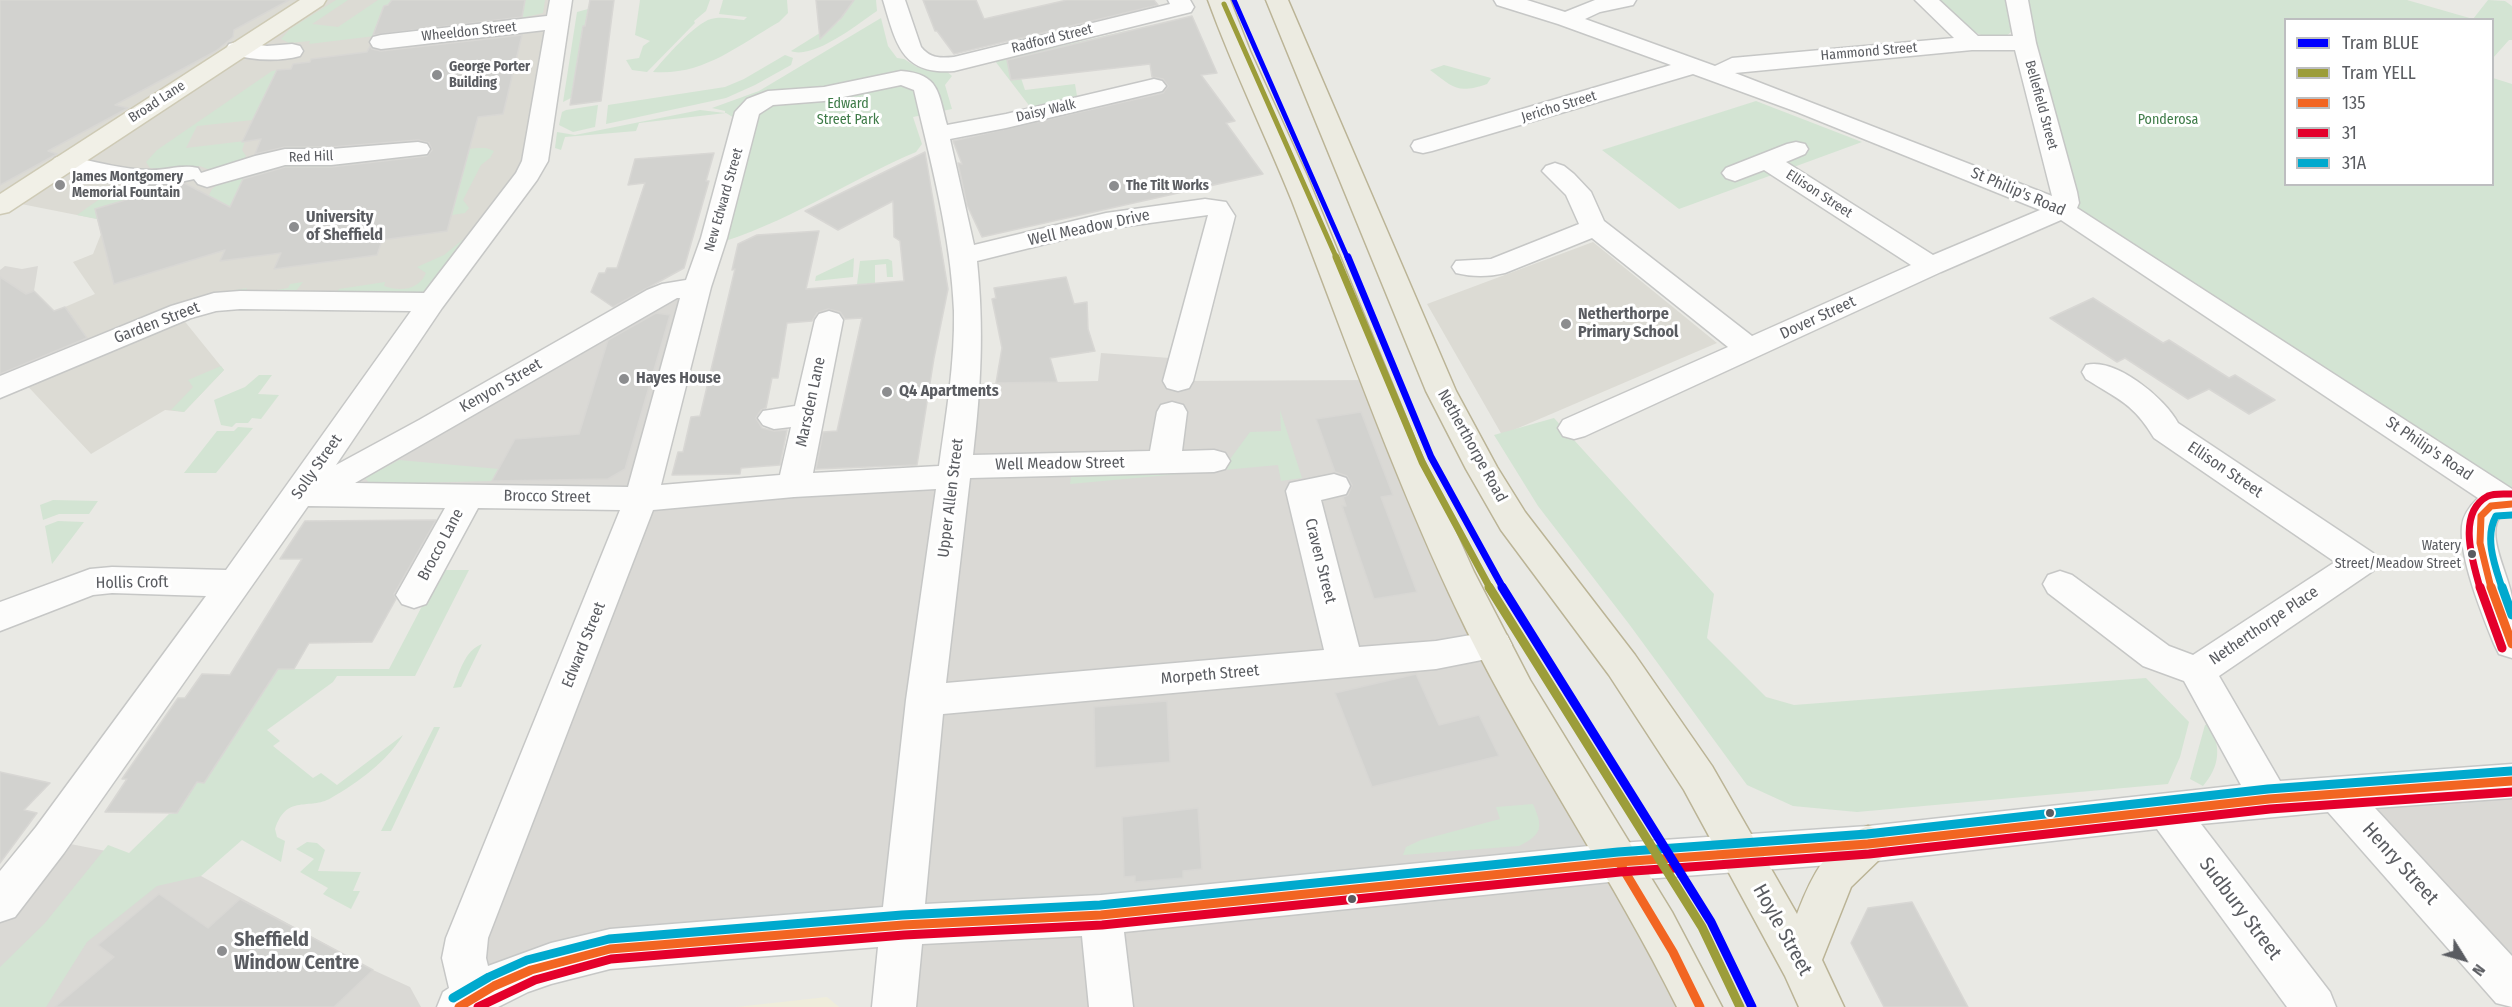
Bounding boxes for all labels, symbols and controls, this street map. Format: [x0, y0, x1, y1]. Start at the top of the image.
legend [2284, 18, 2494, 186]
street label: Wheeldon Street [421, 19, 517, 45]
street label: Radford Street [1010, 21, 1094, 57]
text: Tram BLUE [2342, 32, 2419, 54]
street label: Hammond Street [1820, 39, 1918, 65]
street label: Bellefield Street [2021, 58, 2061, 152]
place label: George Porter Building [449, 59, 530, 92]
text: Tram YELL [2342, 62, 2416, 84]
marker: George Porter Building [430, 68, 444, 82]
street label: Broad Lane [125, 77, 189, 127]
street label: Jericho Street [1519, 88, 1599, 126]
text: 135 [2342, 92, 2365, 114]
park label: Edward Street Park [817, 96, 879, 128]
street label: Daisy Walk [1015, 96, 1077, 126]
park label: Ponderosa [2138, 112, 2198, 128]
text: 31 [2342, 122, 2357, 144]
street label: New Edward Street [701, 146, 747, 254]
street label: Red Hill [288, 148, 334, 166]
text: 31A [2342, 152, 2366, 174]
street label: St Philip's Road [1968, 163, 2068, 221]
street label: Ellison Street [1783, 166, 1855, 222]
place label: James Montgomery Memorial Fountain [72, 169, 183, 202]
marker: James Montgomery Memorial Fountain [53, 178, 67, 192]
place label: The Tilt Works [1126, 178, 1209, 194]
marker: The Tilt Works [1107, 179, 1121, 193]
street label: Well Meadow Drive [1026, 206, 1152, 250]
place label: University of Sheffield [306, 208, 383, 246]
marker: University of Sheffield [287, 220, 301, 234]
street label: Dover Street [1777, 292, 1859, 344]
street label: Garden Street [111, 298, 203, 348]
place label: Netherthorpe Primary School [1578, 305, 1678, 343]
marker: Netherthorpe Primary School [1559, 317, 1573, 331]
street label: Kenyon Street [457, 355, 545, 417]
street label: Marsden Lane [792, 355, 830, 449]
place label: Hayes House [636, 369, 721, 389]
marker: Hayes House [617, 372, 631, 386]
place label: Q4 Apartments [899, 382, 999, 402]
marker: Q4 Apartments [880, 385, 894, 399]
street label: Netherthorpe Road [1433, 386, 1511, 506]
street label: St Philip's Road [2382, 413, 2476, 485]
street label: Solly Street [288, 431, 346, 503]
street label: Upper Allen Street [934, 437, 968, 559]
street label: Ellison Street [2184, 438, 2266, 502]
street label: Well Meadow Street [995, 453, 1125, 475]
street label: Brocco Street [503, 487, 591, 507]
street label: Brocco Lane [414, 506, 468, 584]
street label: Craven Street [1300, 516, 1340, 606]
place label: Watery Street/Meadow Street [2335, 538, 2461, 570]
marker: Watery Street/Meadow Street [2466, 548, 2478, 560]
street label: Hollis Croft [95, 573, 169, 593]
street label: Netherthorpe Place [2206, 582, 2322, 670]
street label: Edward Street [558, 599, 610, 691]
street label: Morpeth Street [1160, 661, 1260, 689]
unlabelled marker [2044, 807, 2056, 819]
street label: Henry Street [2357, 818, 2443, 910]
street label: Sudbury Street [2194, 853, 2286, 965]
street label: Hoyle Street [1747, 880, 1817, 980]
unlabelled marker [1346, 893, 1358, 905]
place label: Sheffield Window Centre [234, 928, 359, 975]
north arrow [2434, 929, 2494, 989]
marker: Sheffield Window Centre [215, 944, 229, 958]
text: N [2468, 961, 2489, 980]

